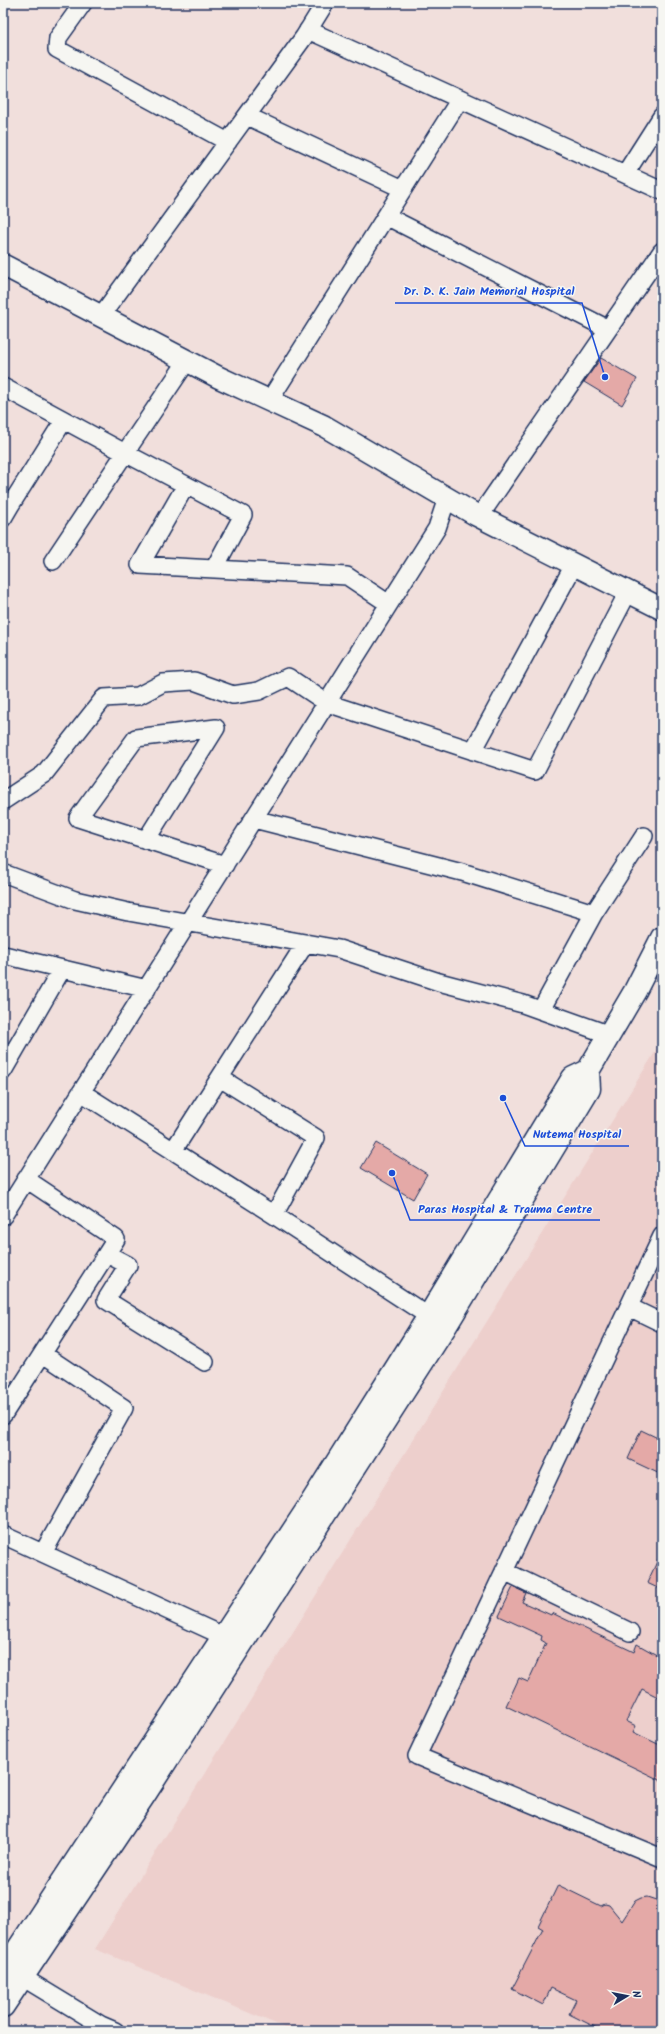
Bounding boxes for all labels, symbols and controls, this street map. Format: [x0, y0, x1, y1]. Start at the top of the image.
callout: Dr. D. K. Jain Memorial Hospital [395, 279, 582, 303]
text: Dr. D. K. Jain Memorial Hospital [403, 282, 575, 301]
callout: Nutema Hospital [525, 1122, 629, 1146]
text: Nutema Hospital [533, 1125, 622, 1144]
callout: Paras Hospital & Trauma Centre [410, 1196, 600, 1220]
text: Paras Hospital & Trauma Centre [418, 1200, 592, 1219]
north arrow [607, 1976, 647, 2016]
text: N [626, 1989, 645, 1999]

